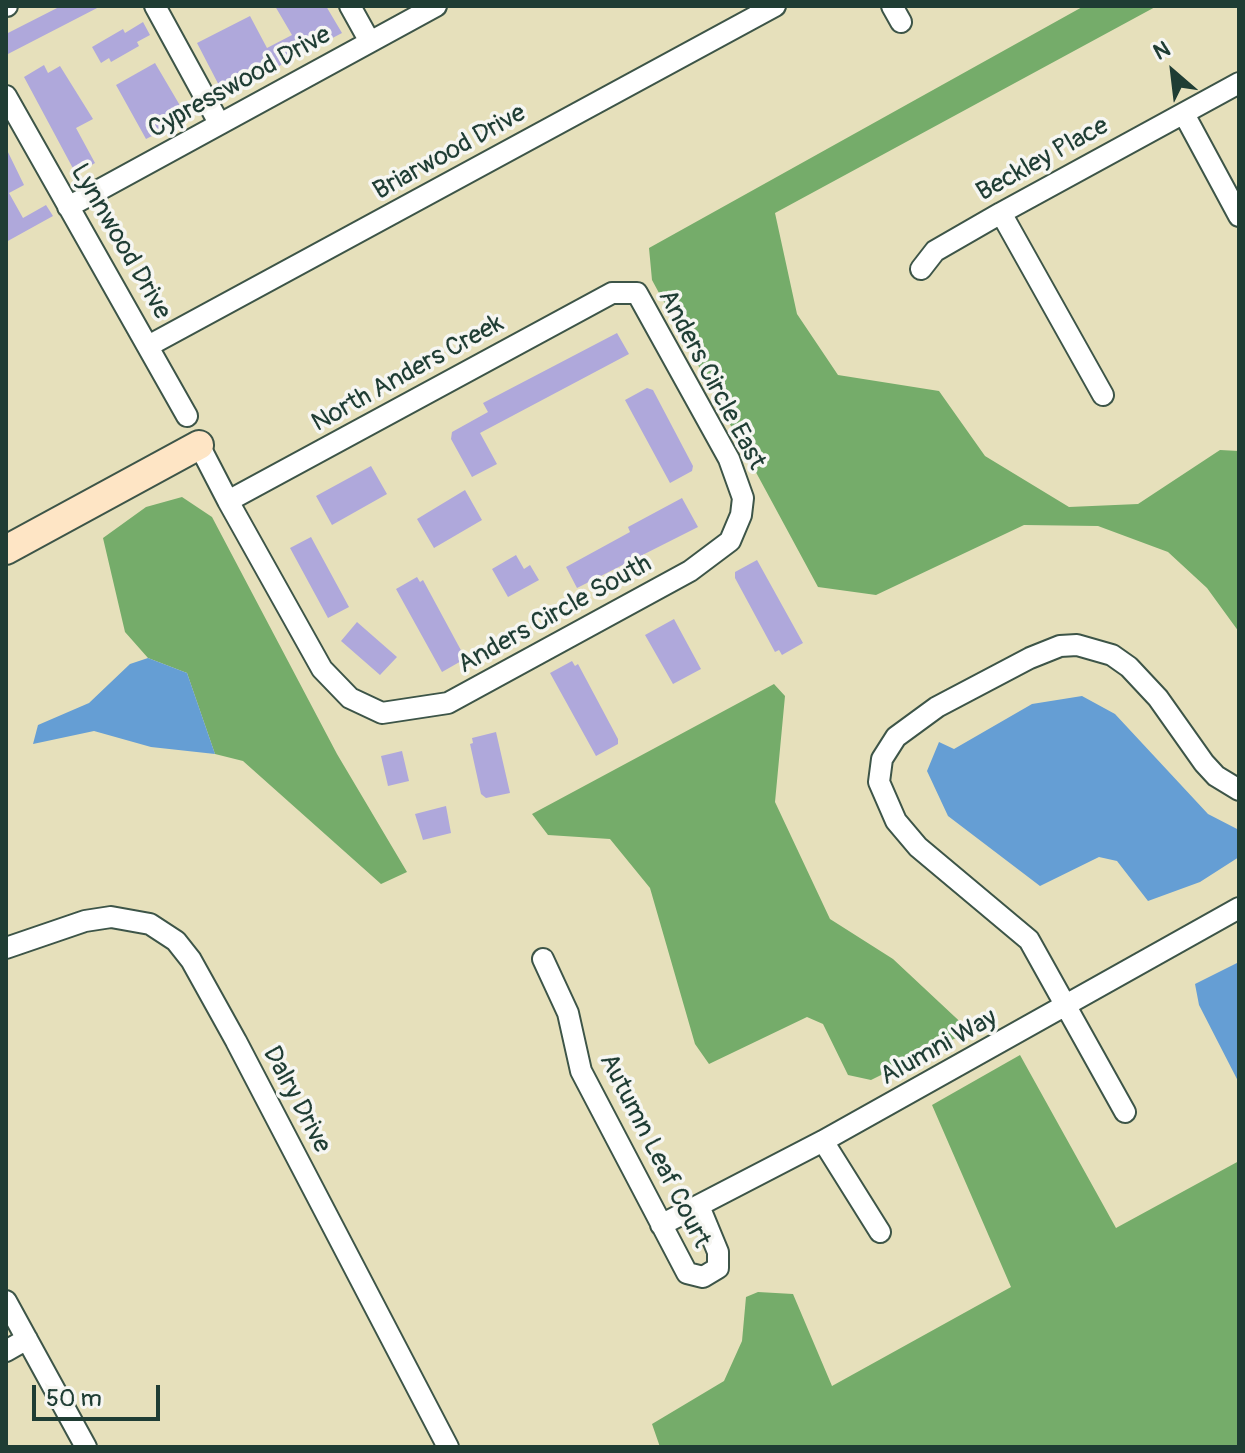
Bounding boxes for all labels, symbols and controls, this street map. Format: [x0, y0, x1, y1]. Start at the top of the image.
street label: Cypresswood Drive [143, 20, 337, 146]
north arrow [1133, 32, 1213, 112]
text: N [1149, 35, 1175, 67]
street label: Briarwood Drive [368, 98, 532, 208]
street label: Beckley Place [972, 111, 1114, 209]
street label: Lynnwood Drive [63, 159, 177, 325]
street label: Anders Circle East [650, 285, 772, 475]
street label: North Anders Creek [307, 308, 509, 440]
street label: Anders Circle South [453, 549, 657, 681]
street label: Alumni Way [875, 1003, 1003, 1093]
street label: Dalry Drive [255, 1041, 337, 1159]
street label: Autumn Leaf Court [592, 1049, 716, 1253]
scale bar [36, 1369, 164, 1419]
text: 50 m [46, 1384, 102, 1413]

